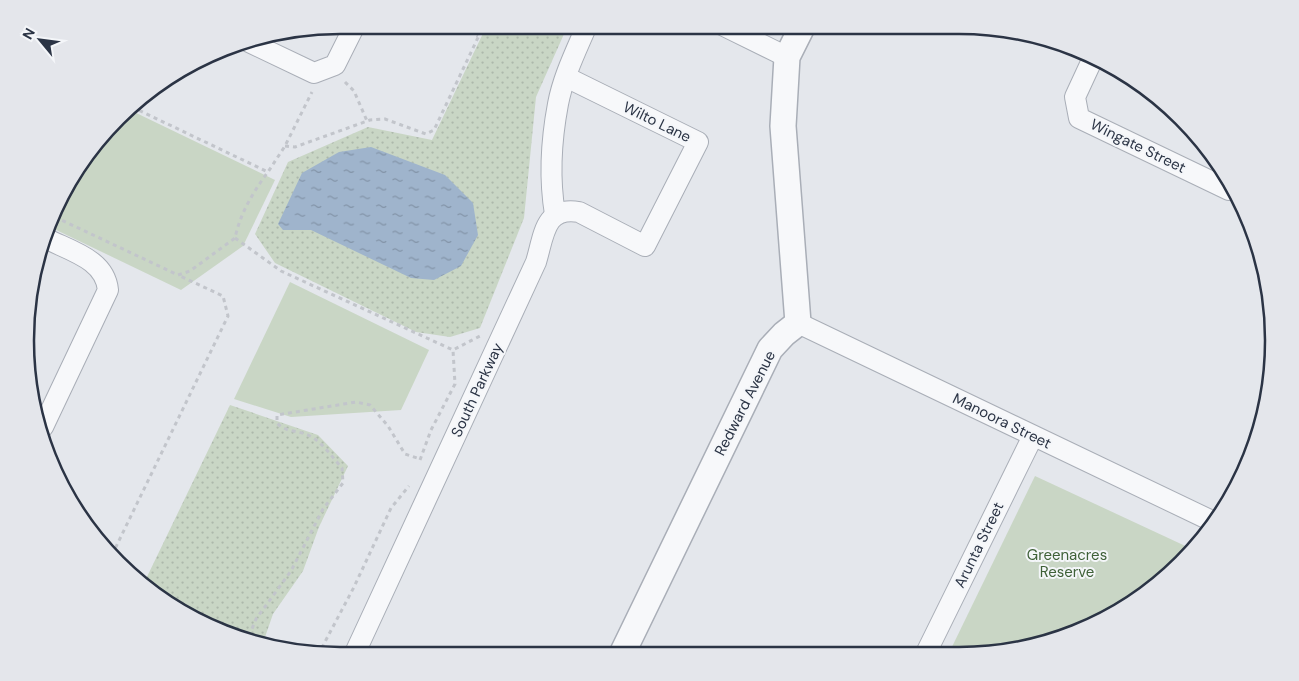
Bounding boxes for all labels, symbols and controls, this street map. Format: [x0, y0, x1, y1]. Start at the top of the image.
north arrow [15, 15, 65, 65]
text: N [18, 25, 39, 43]
street label: Wilto Lane [620, 97, 694, 147]
street label: Wingate Street [1087, 114, 1189, 178]
street label: South Parkway [446, 339, 508, 440]
street label: Redward Avenue [710, 347, 780, 459]
street label: Manoora Street [949, 388, 1055, 454]
street label: Arunta Street [950, 499, 1008, 591]
park label: Greenacres Reserve [1027, 545, 1107, 582]

